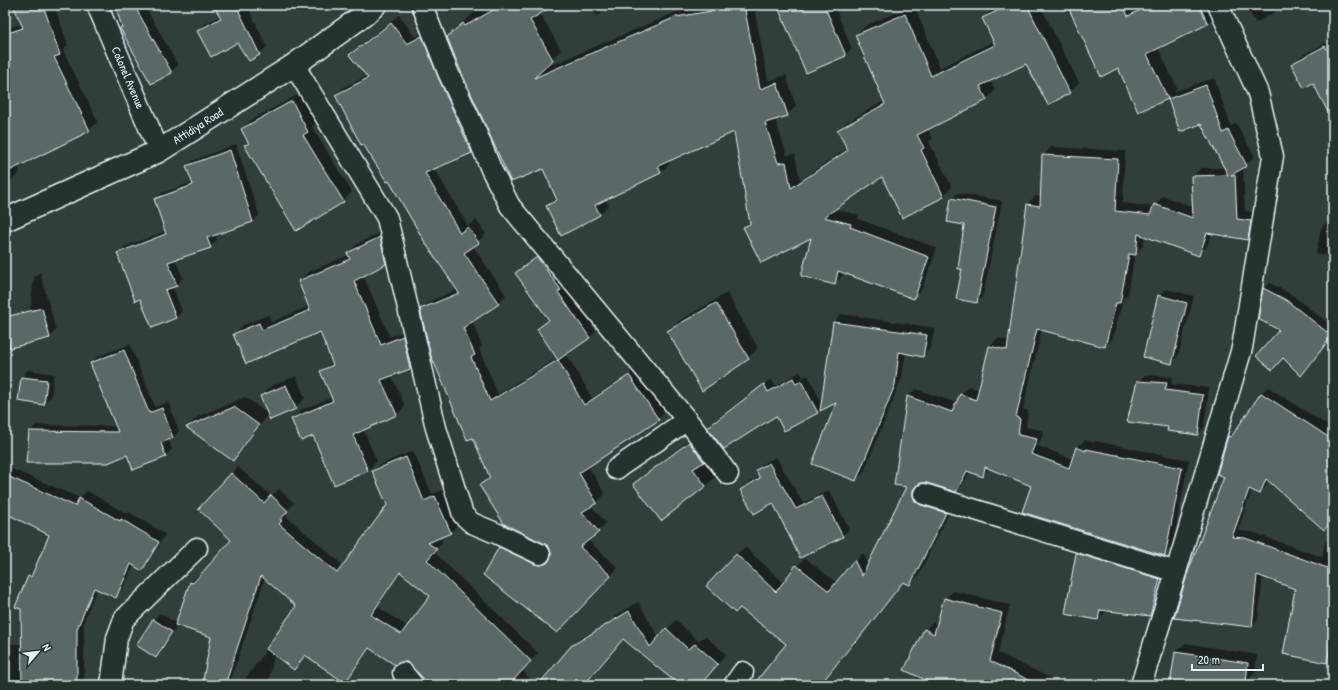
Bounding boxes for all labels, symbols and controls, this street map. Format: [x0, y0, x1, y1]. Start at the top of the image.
street label: Colonel Avenue [108, 44, 149, 111]
street label: Attidiya Road [169, 103, 226, 148]
north arrow [18, 632, 58, 672]
text: N [39, 641, 54, 653]
scale bar [1192, 646, 1263, 672]
text: 20 m [1198, 651, 1220, 668]

